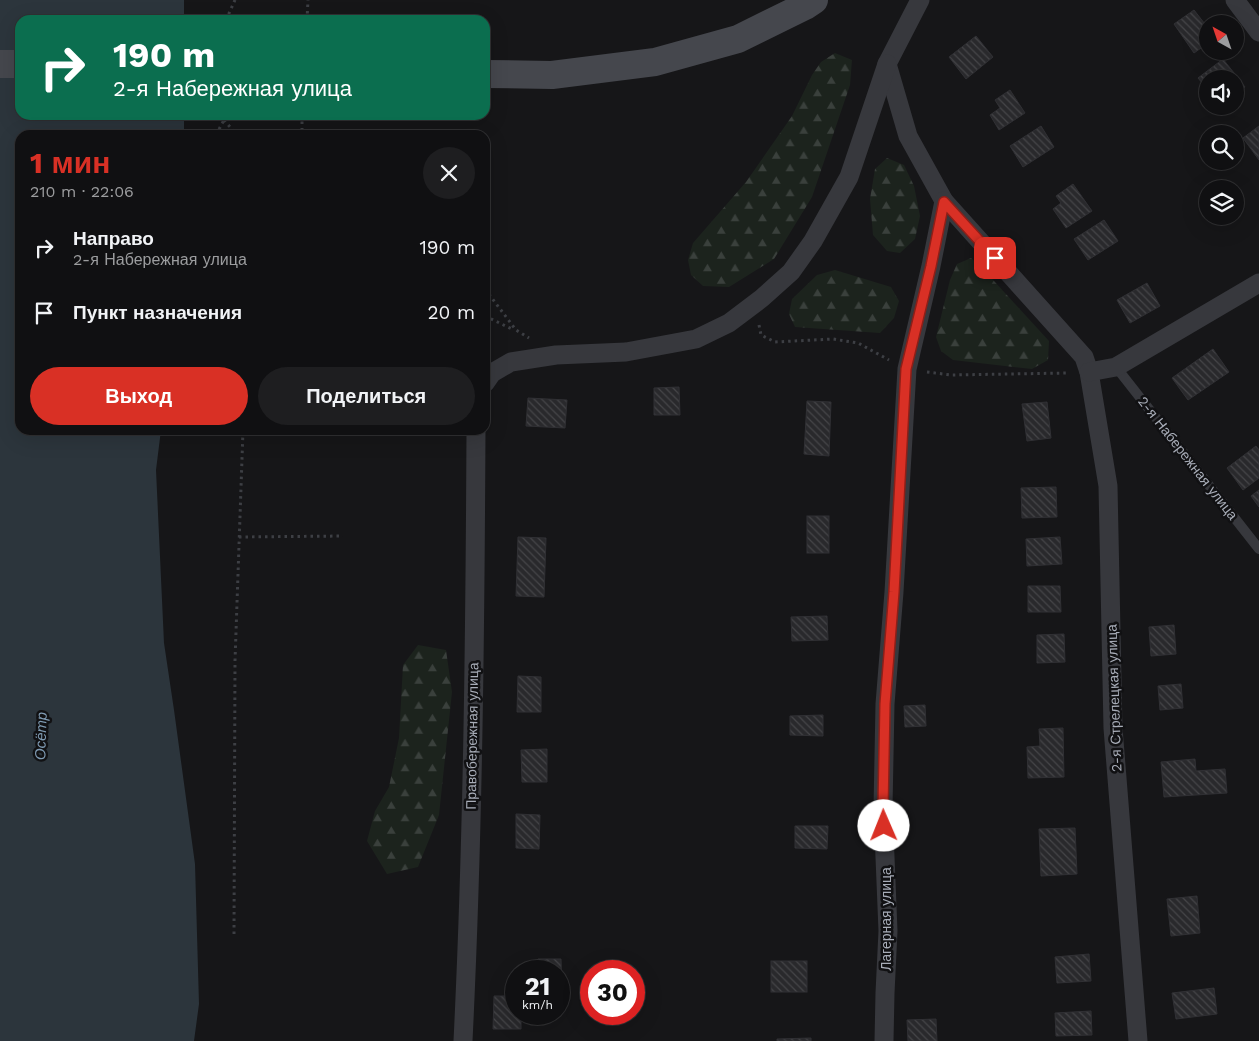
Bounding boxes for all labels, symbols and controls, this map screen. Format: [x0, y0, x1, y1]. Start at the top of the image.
north arrow [1199, 15, 1244, 60]
map controls [1199, 15, 1244, 225]
text: 190 m [113, 34, 215, 76]
icon: right [30, 35, 95, 100]
button: sound [1199, 70, 1244, 115]
text: 2-я Набережная улица [113, 76, 352, 101]
button: search [1199, 125, 1244, 170]
text: 1 мин [30, 145, 110, 180]
button: close [423, 147, 475, 199]
button: layers [1199, 180, 1244, 225]
text: 210 m · 22:06 [30, 182, 134, 201]
text: Направо [73, 227, 154, 250]
icon: right [30, 234, 58, 262]
text: 190 m [419, 236, 475, 259]
pin [974, 237, 1016, 279]
icon: arrive [981, 244, 1009, 272]
text: 2-я Набережная улица [73, 250, 247, 269]
icon: arrive [30, 299, 58, 327]
text: Пункт назначения [73, 301, 242, 324]
text: 20 m [428, 301, 475, 324]
button: Выход [30, 367, 248, 425]
button: Поделиться [258, 367, 475, 425]
street label: 2-я Набережная улица [1135, 393, 1241, 523]
street label: 2-я Стрелецкая улица [1103, 624, 1125, 772]
street label: Правобережная улица [463, 662, 481, 810]
water label: Осётр [31, 712, 51, 760]
position arrow [857, 799, 909, 851]
street label: Лагерная улица [878, 867, 894, 971]
speed limit sign: 30 [580, 960, 645, 1025]
text: 21 [525, 972, 550, 1001]
text: km/h [522, 998, 553, 1012]

